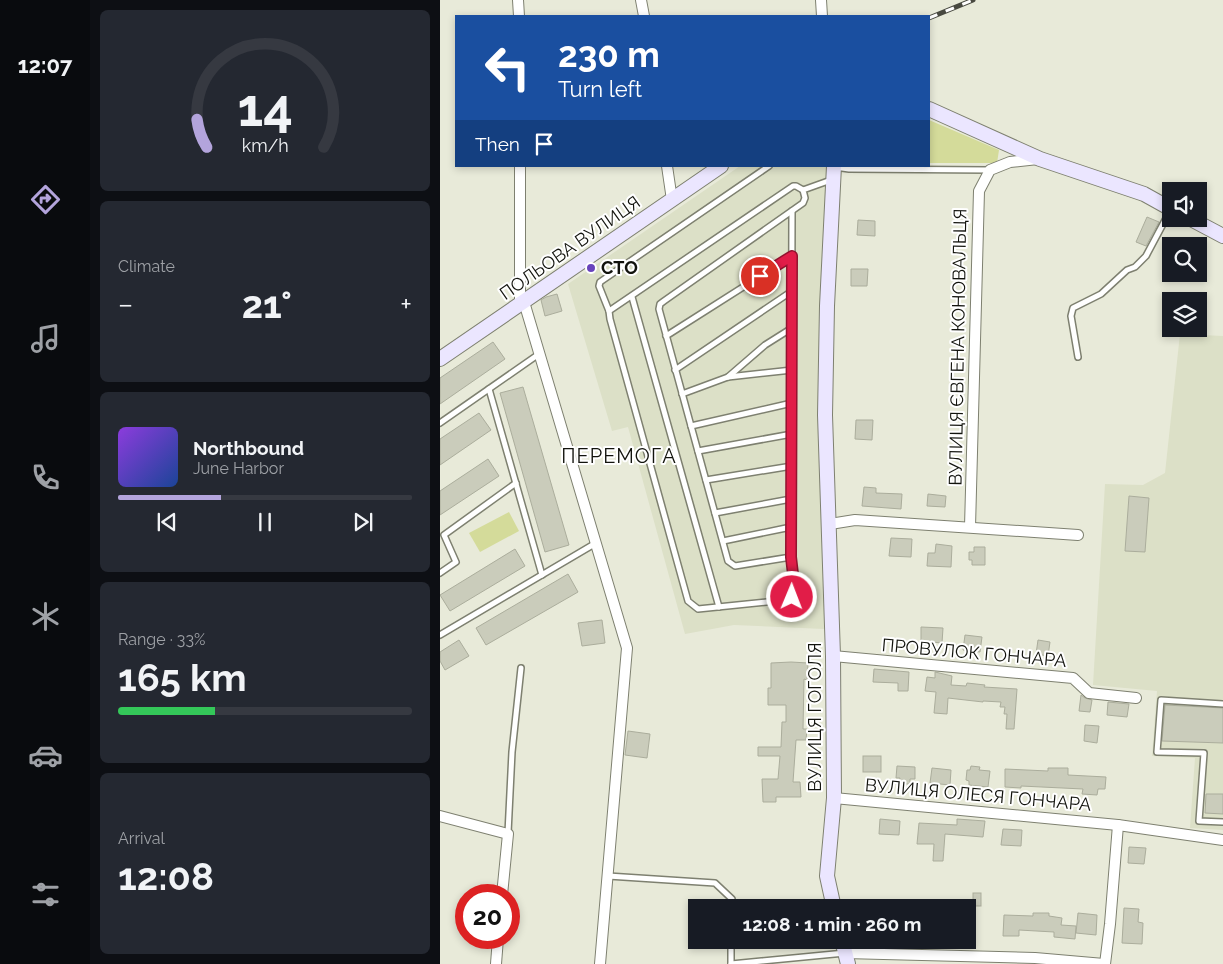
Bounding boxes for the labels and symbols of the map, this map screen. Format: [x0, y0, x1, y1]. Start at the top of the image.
street label: ПОЛЬОВА ВУЛИЦЯ [496, 191, 644, 304]
street label: ВУЛИЦЯ ЄВГЕНА КОНОВАЛЬЦЯ [945, 208, 970, 486]
pin [739, 255, 781, 297]
place label: СТО [601, 257, 638, 278]
marker: СТО [585, 262, 597, 274]
district label: ПЕРЕМОГА [561, 444, 677, 468]
position arrow [765, 570, 817, 622]
street label: ПРОВУЛОК ГОНЧАРА [881, 634, 1067, 671]
street label: ВУЛИЦЯ ГОГОЛЯ [804, 642, 825, 792]
street label: ВУЛИЦЯ ОЛЕСЯ ГОНЧАРА [864, 774, 1092, 815]
speed limit sign: 20 [455, 884, 520, 949]

